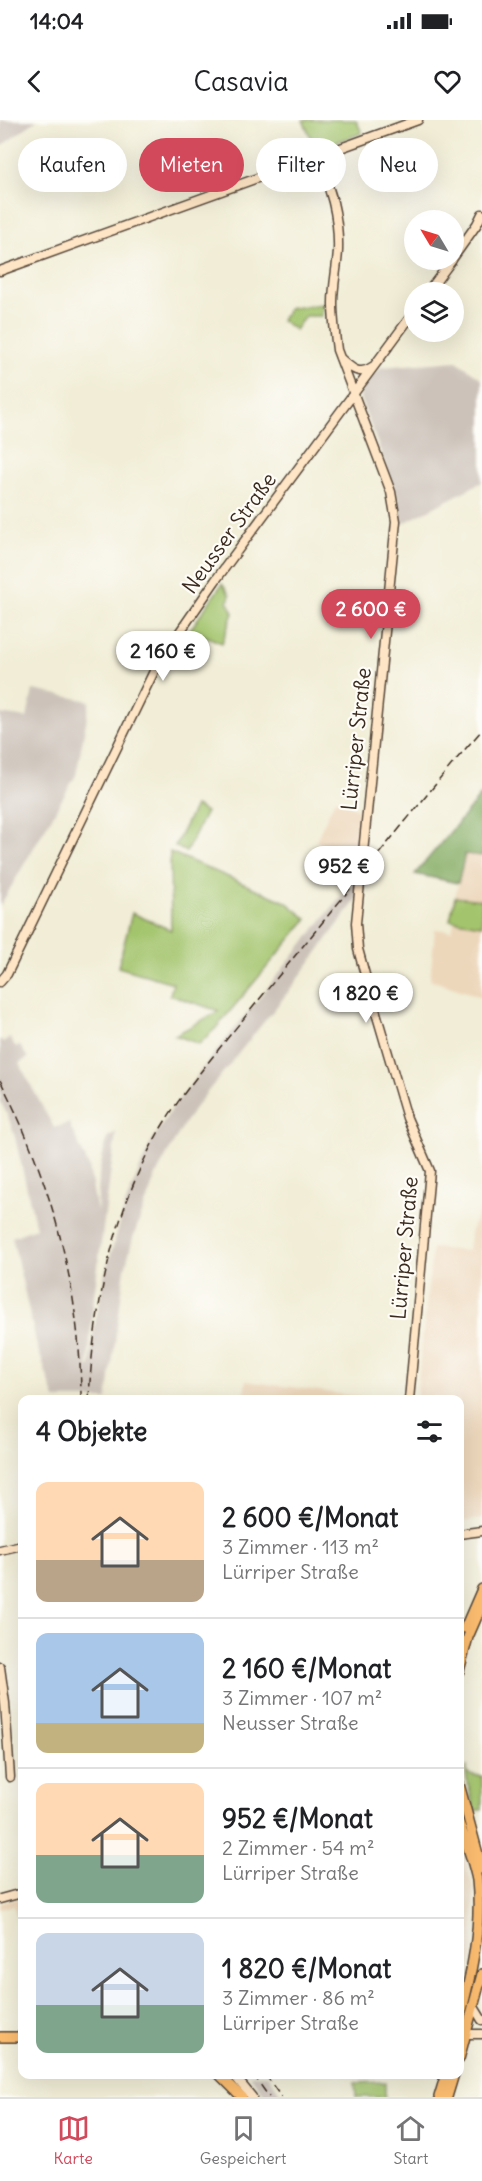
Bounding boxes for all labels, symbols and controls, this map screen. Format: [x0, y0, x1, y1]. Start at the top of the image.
text: 14:04 [30, 7, 84, 35]
text: Casavia [193, 64, 289, 98]
icon: back [18, 65, 51, 98]
icon: heart [431, 65, 464, 98]
chip: Kaufen [18, 138, 127, 192]
chip: Mieten [139, 138, 244, 192]
chip: Filter [256, 138, 346, 192]
chip: Neu [358, 138, 438, 192]
north arrow [404, 210, 464, 270]
map controls [404, 210, 464, 342]
button: layers [404, 282, 464, 342]
street label: Neusser Straße [176, 467, 282, 599]
pin: 2 600 € [316, 589, 426, 640]
text: 2 600 € [335, 596, 407, 621]
pin: 2 160 € [108, 631, 218, 682]
text: 2 160 € [130, 638, 196, 663]
street label: Lürriper Straße [335, 666, 377, 812]
pin: 952 € [302, 846, 386, 897]
text: 952 € [318, 853, 370, 878]
pin: 1 820 € [311, 973, 421, 1024]
text: 1 820 € [333, 980, 399, 1005]
street label: Lürriper Straße [384, 1175, 424, 1321]
text: 4 Objekte [36, 1415, 147, 1448]
icon: filters [413, 1415, 446, 1448]
text: 2 600 €/Monat [222, 1501, 398, 1534]
icon: home [84, 1506, 156, 1578]
text: 3 Zimmer · 113 m² [222, 1534, 379, 1559]
text: Lürriper Straße [222, 1559, 359, 1584]
text: 2 160 €/Monat [222, 1652, 391, 1685]
icon: home [84, 1657, 156, 1729]
text: 3 Zimmer · 107 m² [222, 1685, 382, 1710]
text: Neusser Straße [222, 1710, 359, 1735]
text: 952 €/Monat [222, 1802, 373, 1835]
icon: home [84, 1807, 156, 1879]
text: 2 Zimmer · 54 m² [222, 1835, 374, 1860]
text: Lürriper Straße [222, 1860, 359, 1885]
text: 1 820 €/Monat [222, 1952, 391, 1985]
icon: home [84, 1957, 156, 2029]
text: 3 Zimmer · 86 m² [222, 1985, 375, 2010]
text: Lürriper Straße [222, 2010, 359, 2035]
tab: Karte [53, 2112, 93, 2168]
tab: Gespeichert [200, 2112, 286, 2168]
tab: Start [393, 2112, 429, 2168]

